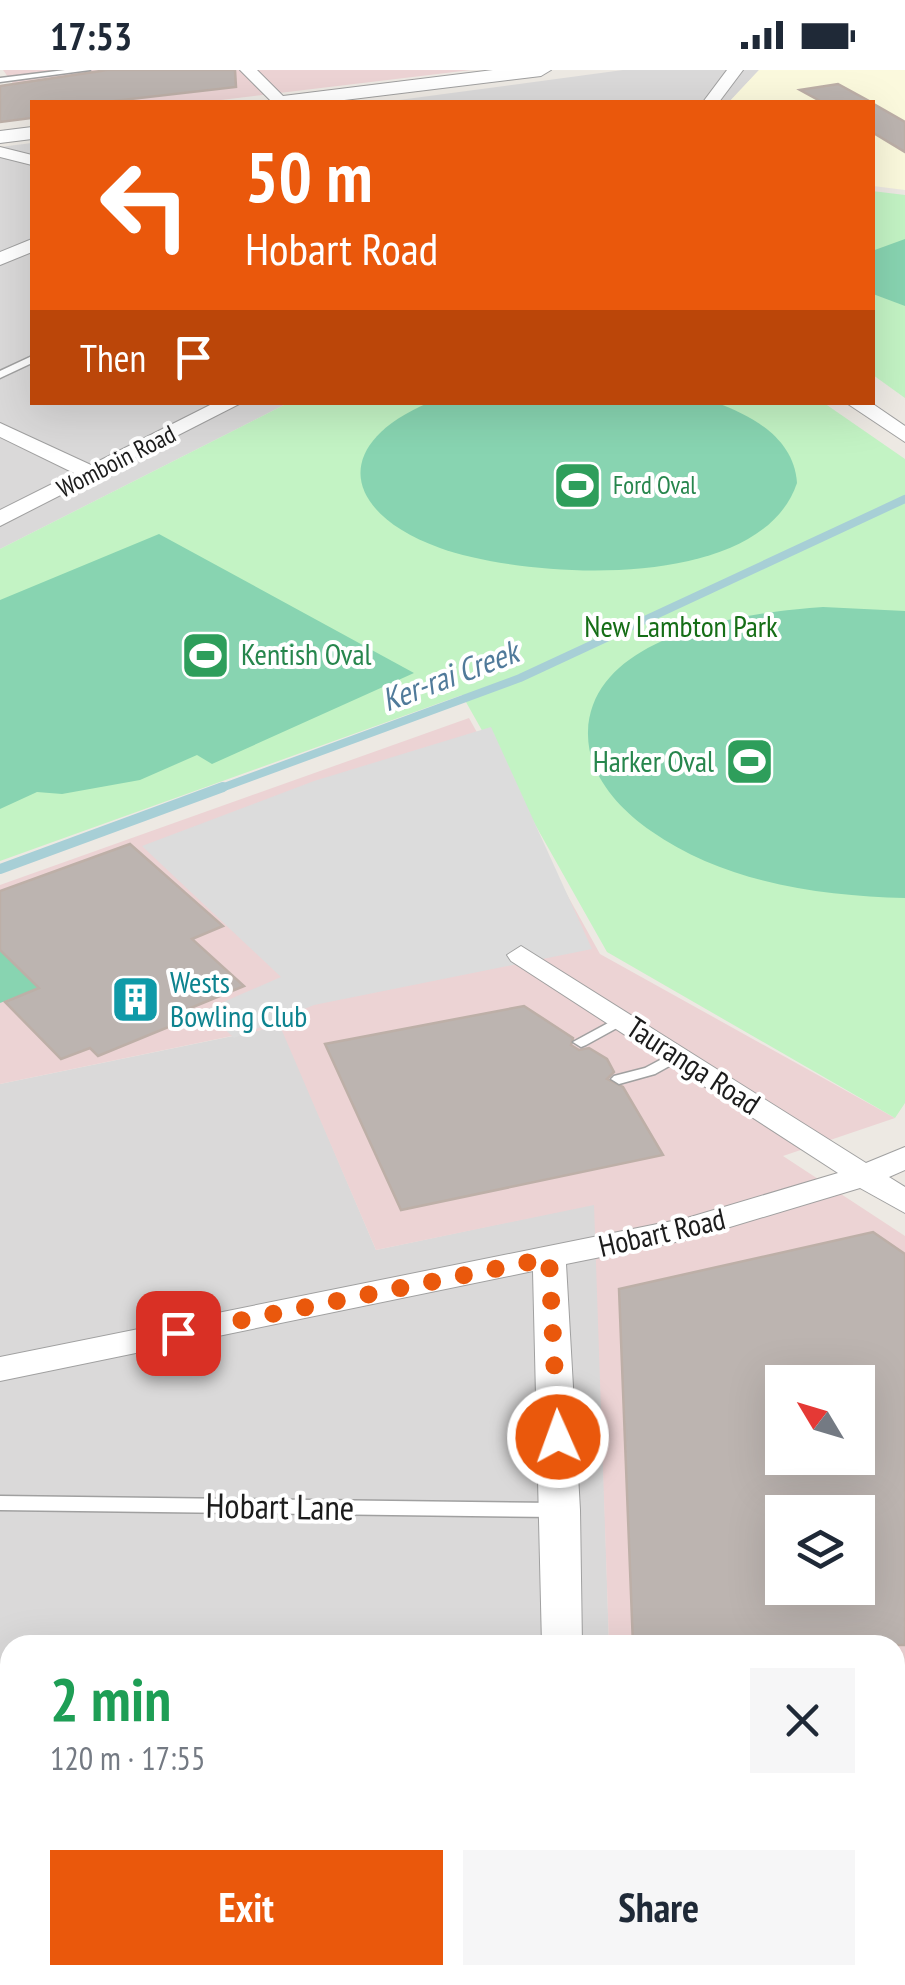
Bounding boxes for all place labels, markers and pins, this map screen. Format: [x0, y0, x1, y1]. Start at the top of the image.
sports icon: Ford Oval [552, 459, 604, 511]
place label: Ford Oval [613, 469, 696, 501]
sports icon: Kentish Oval [180, 629, 232, 681]
place label: Kentish Oval [241, 634, 371, 673]
sports icon: Harker Oval [723, 736, 775, 788]
place label: Harker Oval [593, 741, 714, 780]
place label: Wests Bowling Club [170, 962, 307, 1035]
building icon: Wests Bowling Club [109, 974, 161, 1026]
pin [136, 1291, 221, 1376]

